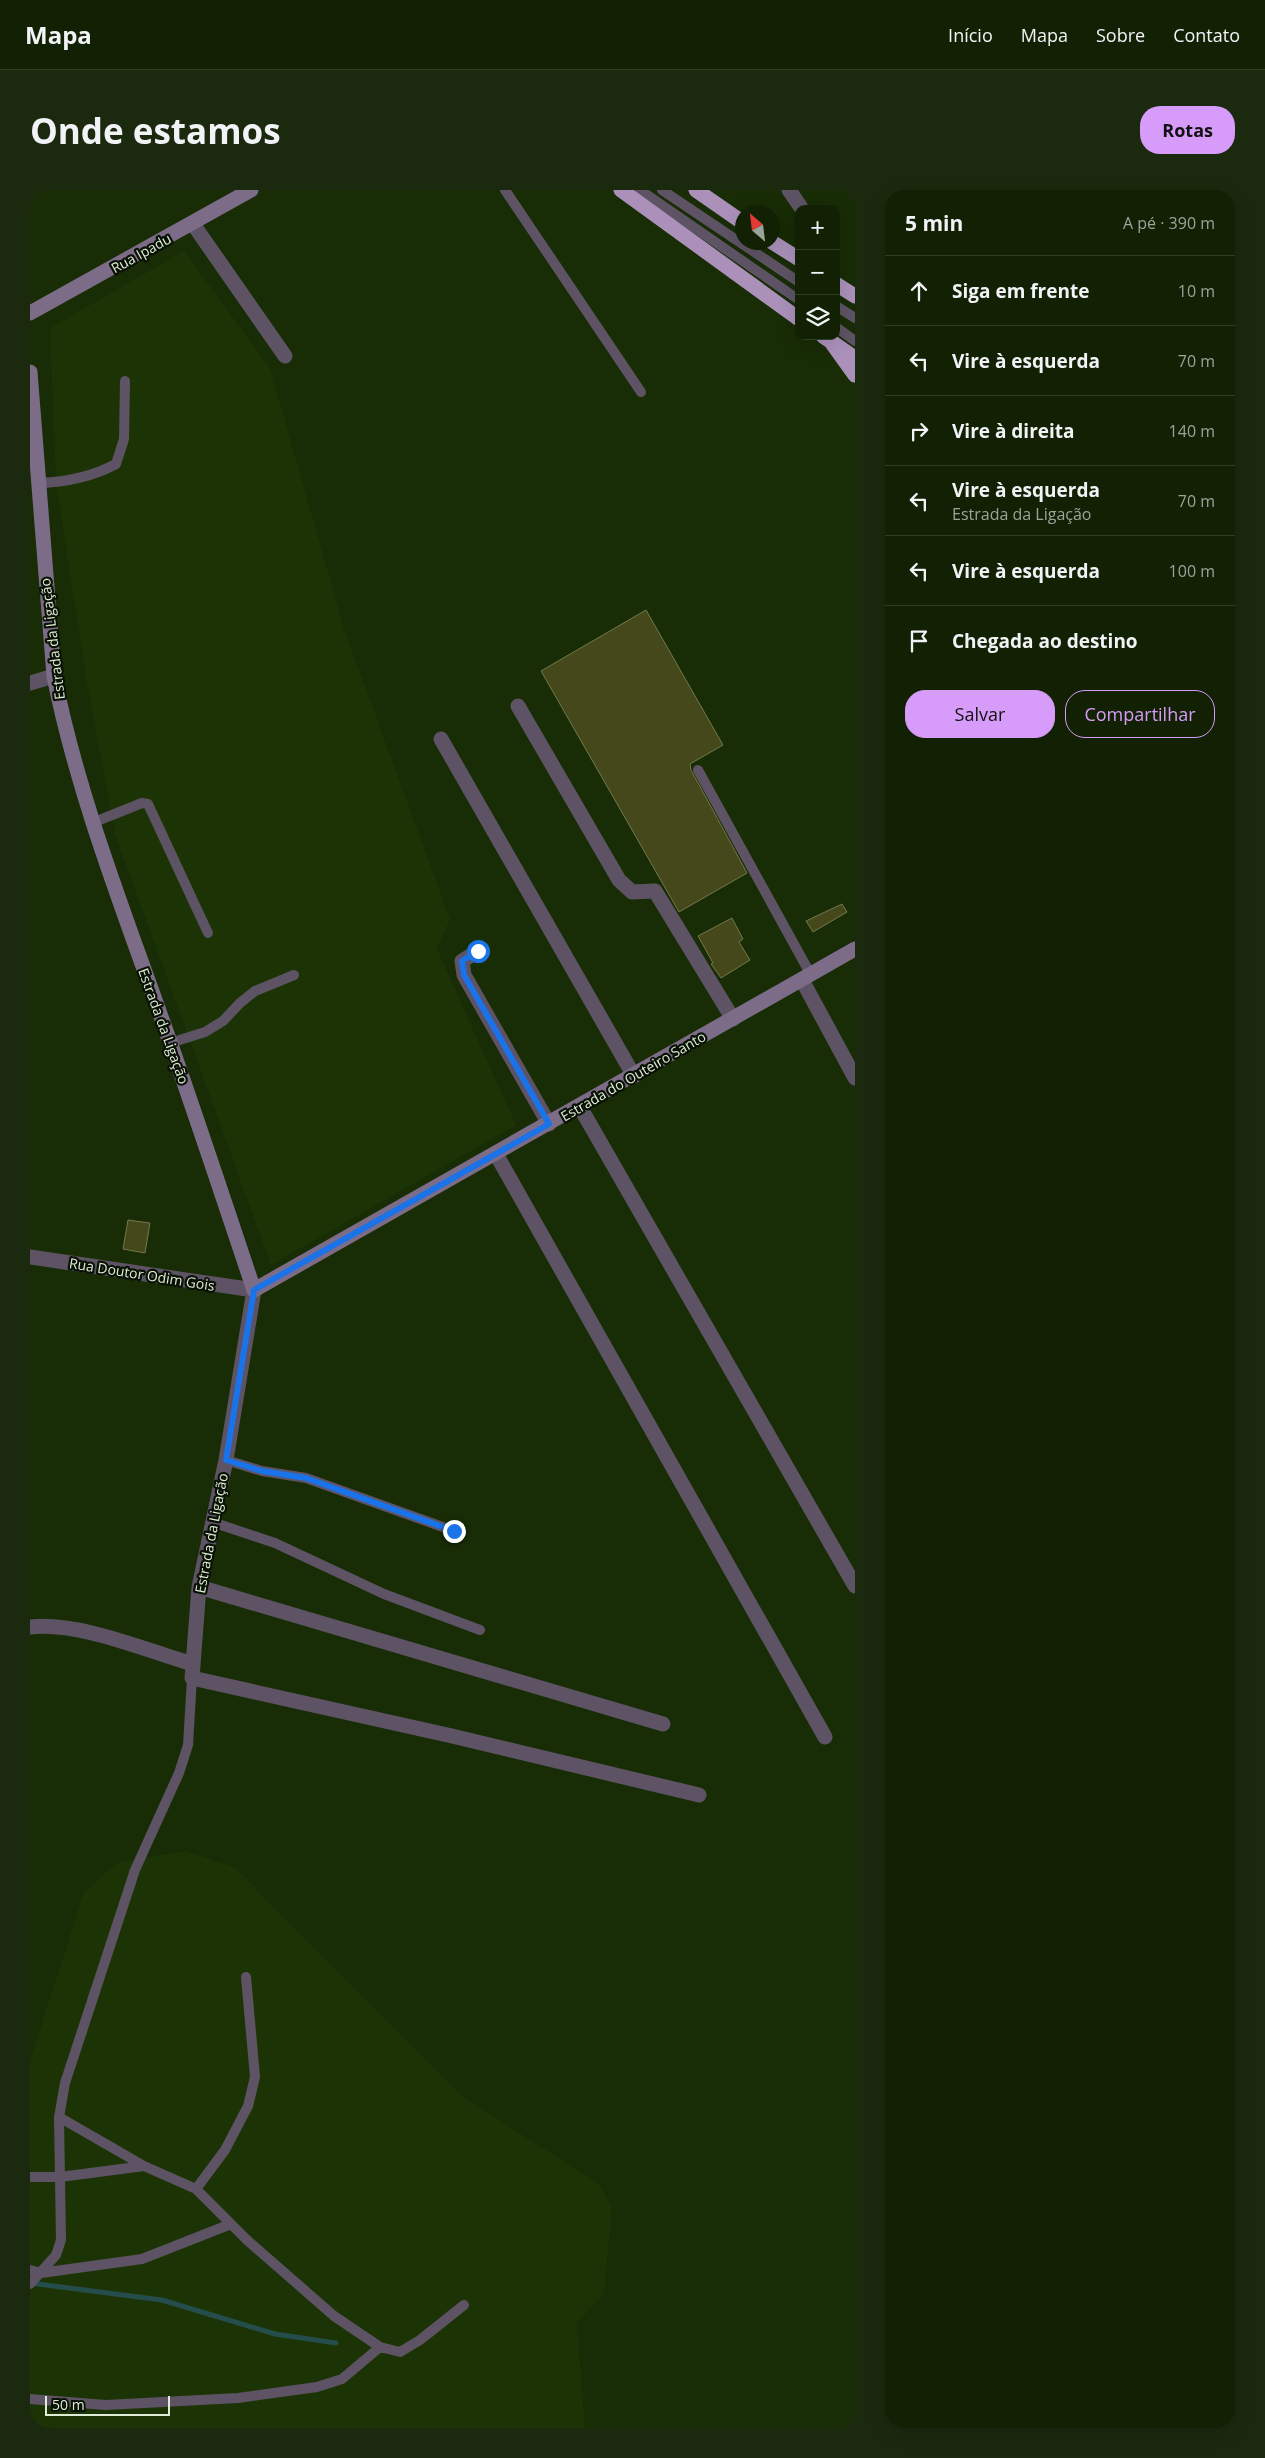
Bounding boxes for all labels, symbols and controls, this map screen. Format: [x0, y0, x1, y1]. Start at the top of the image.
text: Mapa [25, 18, 92, 51]
text: Início [948, 23, 993, 47]
text: Mapa [1021, 23, 1068, 47]
text: Sobre [1096, 23, 1145, 47]
text: Contato [1173, 23, 1240, 47]
button: Rotas [1140, 106, 1235, 154]
text: Onde estamos [30, 107, 281, 154]
north arrow [735, 205, 780, 250]
map controls [795, 205, 840, 340]
button: + [795, 205, 840, 250]
text: 5 min [905, 209, 963, 237]
text: A pé · 390 m [1123, 212, 1215, 234]
street label: Rua Ipadu [108, 229, 174, 277]
button: − [795, 250, 840, 295]
icon: ahead [905, 277, 933, 305]
text: Siga em frente [952, 278, 1089, 304]
text: 10 m [1178, 280, 1215, 302]
button: layers [795, 295, 840, 340]
icon: left [905, 347, 933, 375]
text: Vire à esquerda [952, 348, 1100, 374]
text: 70 m [1178, 350, 1215, 372]
icon: right [905, 417, 933, 445]
text: Vire à direita [952, 418, 1075, 444]
text: 140 m [1169, 420, 1215, 442]
text: Vire à esquerda [952, 477, 1100, 503]
icon: left [905, 487, 933, 515]
text: 70 m [1178, 490, 1215, 512]
text: Estrada da Ligação [952, 503, 1091, 525]
icon: left [905, 557, 933, 585]
text: Vire à esquerda [952, 558, 1100, 584]
text: 100 m [1169, 560, 1215, 582]
street label: Estrada da Ligação [35, 577, 69, 701]
icon: arrive [905, 627, 933, 655]
text: Chegada ao destino [952, 628, 1138, 654]
button: Salvar [905, 690, 1055, 738]
button: Compartilhar [1065, 690, 1215, 738]
route start [467, 940, 490, 963]
street label: Estrada da Ligação [134, 965, 194, 1087]
street label: Estrada do Outeiro Santo [557, 1027, 709, 1125]
street label: Rua Doutor Odim Gois [68, 1253, 216, 1295]
street label: Estrada da Ligação [190, 1471, 232, 1595]
route end [443, 1520, 466, 1543]
scale bar [45, 2393, 170, 2416]
text: 50 m [52, 2395, 85, 2414]

